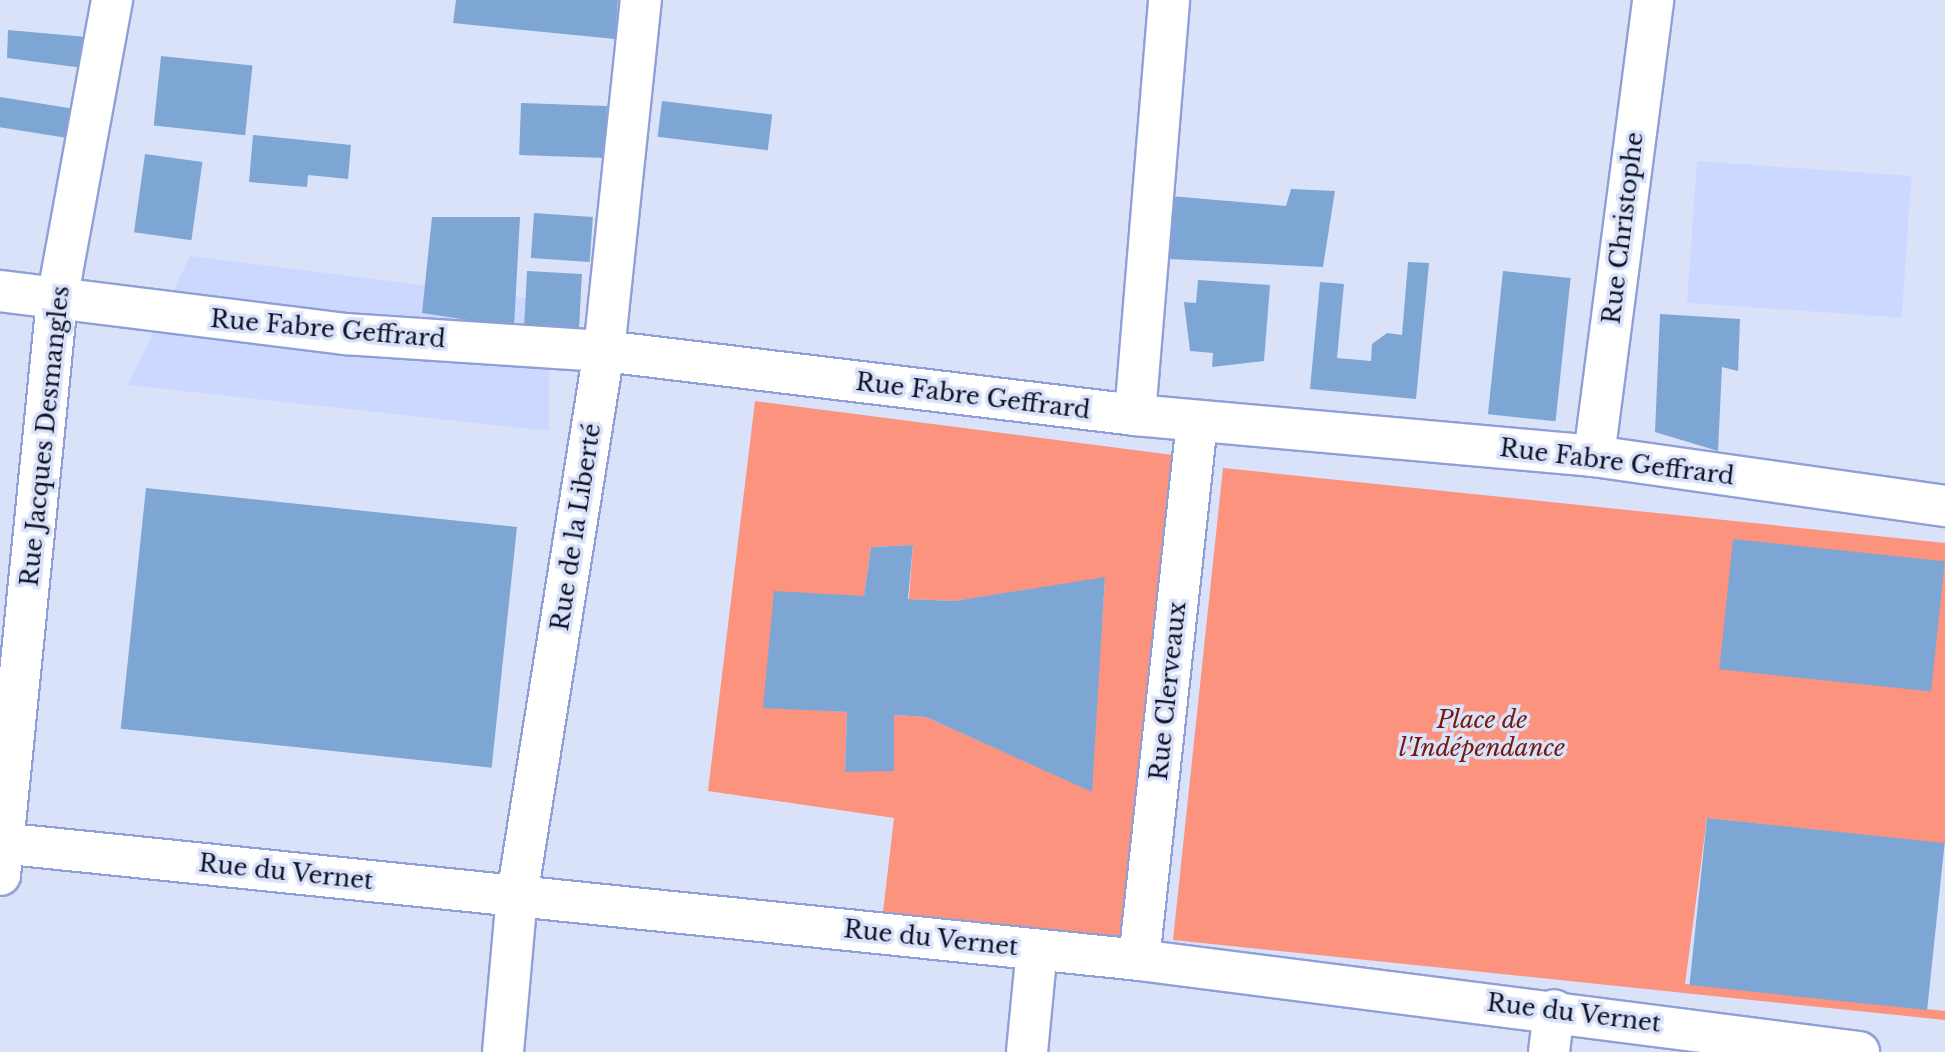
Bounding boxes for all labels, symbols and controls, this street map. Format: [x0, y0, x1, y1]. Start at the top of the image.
street label: Rue Christophe [1597, 130, 1649, 326]
street label: Rue Jacques Desmangles [15, 284, 75, 588]
street label: Rue Fabre Geffrard [209, 304, 447, 354]
street label: Rue Fabre Geffrard [854, 367, 1092, 425]
street label: Rue de la Liberté [545, 421, 607, 633]
street label: Rue Fabre Geffrard [1498, 433, 1736, 491]
street label: Rue Clerveaux [1144, 600, 1192, 782]
park label: Place de l'Indépendance [1399, 706, 1565, 762]
street label: Rue du Vernet [197, 848, 375, 896]
street label: Rue du Vernet [842, 914, 1020, 962]
street label: Rue du Vernet [1485, 988, 1663, 1038]

